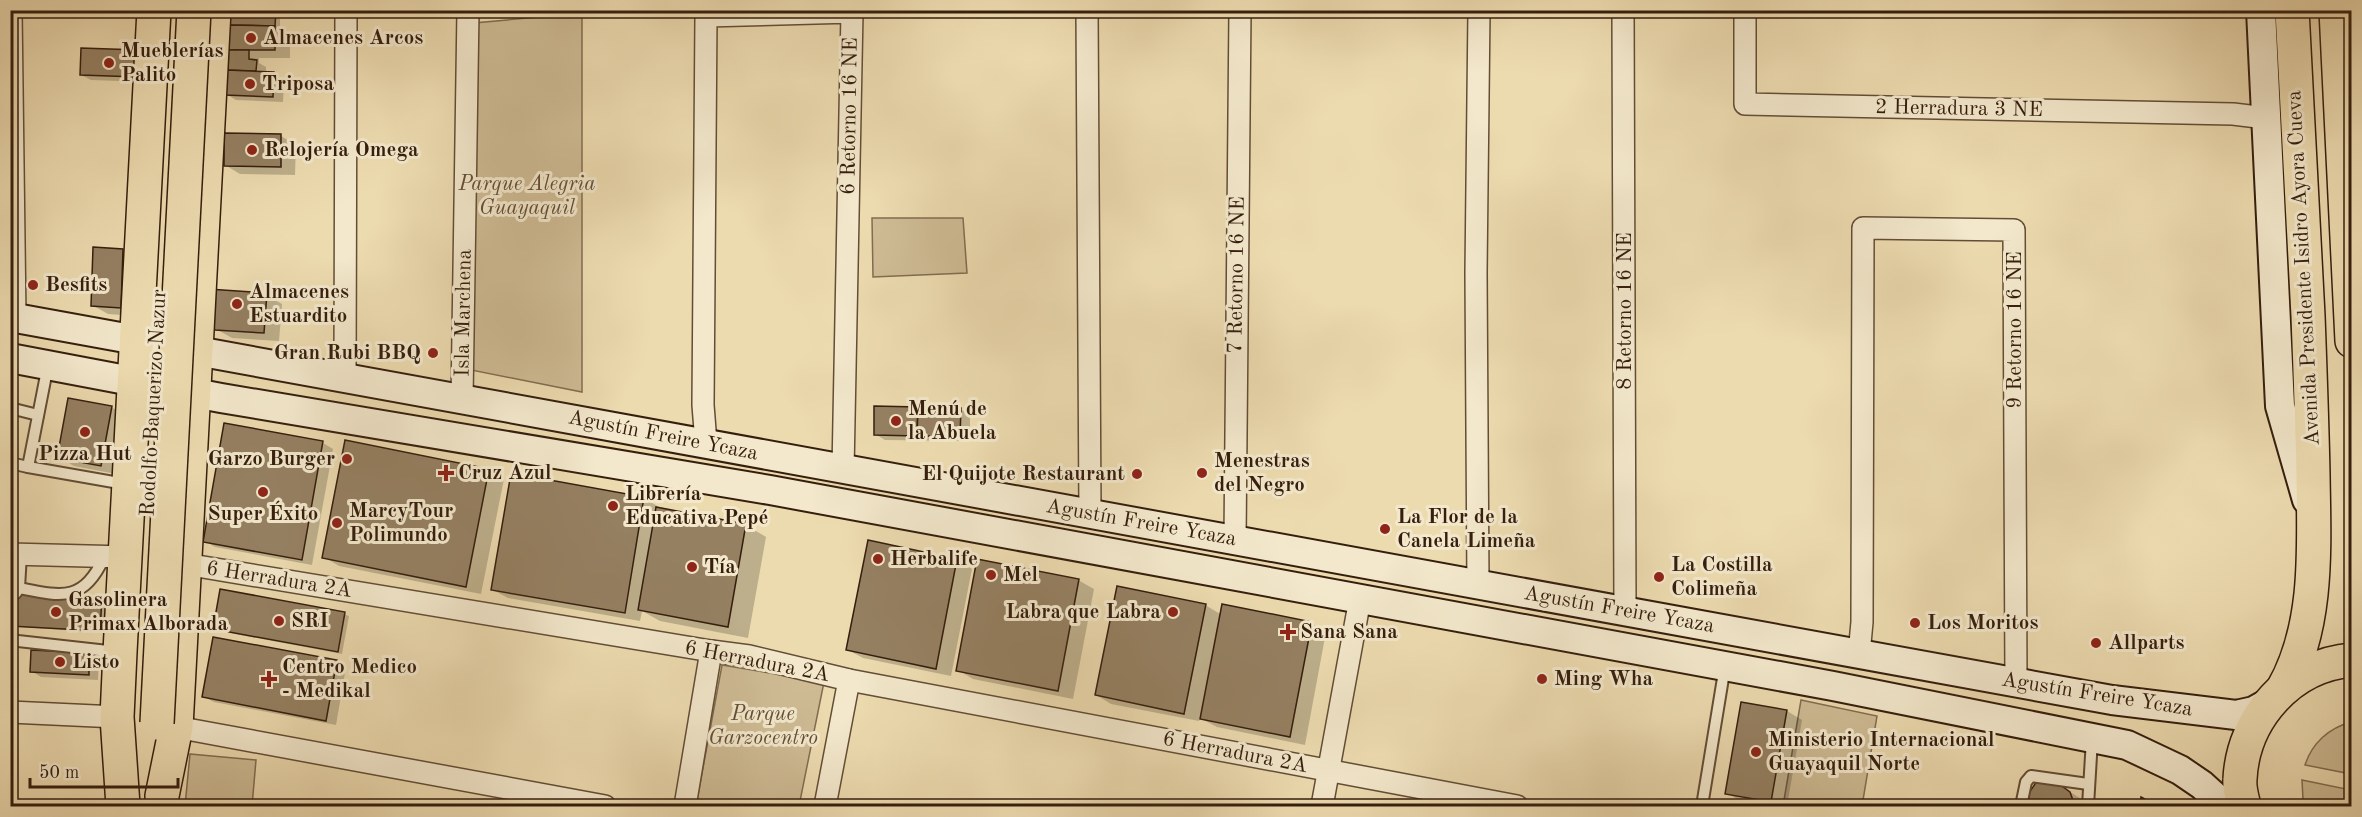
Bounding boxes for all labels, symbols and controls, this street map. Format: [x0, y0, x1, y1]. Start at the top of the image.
place label: Almacenes Arcos [263, 28, 423, 49]
marker: Almacenes Arcos [244, 31, 258, 45]
street label: 6 Retorno 16 NE [838, 37, 862, 195]
place label: Mueblerías Palito [121, 41, 224, 86]
marker: Mueblerías Palito [102, 56, 116, 70]
place label: Triposa [262, 74, 334, 95]
marker: Triposa [243, 77, 257, 91]
street label: Avenida Presidente Isidro Ayora Cueva [2284, 90, 2324, 446]
street label: 2 Herradura 3 NE [1875, 97, 2043, 121]
place label: Relojería Omega [264, 140, 419, 161]
marker: Relojería Omega [245, 143, 259, 157]
park label: Parque Alegria Guayaquil [457, 174, 596, 219]
street label: 7 Retorno 16 NE [1225, 196, 1249, 354]
street label: 8 Retorno 16 NE [1615, 232, 1636, 390]
street label: Isla Marchena [452, 249, 476, 377]
street label: 9 Retorno 16 NE [2005, 251, 2026, 409]
place label: Besfits [45, 275, 107, 296]
marker: Besfits [26, 278, 40, 292]
place label: Almacenes Estuardito [249, 282, 349, 327]
street label: Rodolfo Baquerizo Nazur [138, 289, 170, 517]
marker: Almacenes Estuardito [230, 297, 244, 311]
place label: Gran Rubi BBQ [274, 343, 421, 364]
marker: Gran Rubi BBQ [426, 346, 440, 360]
place label: Menú de la Abuela [908, 399, 997, 444]
street label: Agustín Freire Ycaza [566, 407, 760, 465]
marker: Menú de la Abuela [889, 414, 903, 428]
marker: Pizza Hut [78, 425, 92, 439]
place label: Pizza Hut [38, 444, 132, 465]
place label: Garzo Burger [208, 449, 335, 470]
place label: Menestras del Negro [1214, 451, 1310, 496]
marker: Garzo Burger [340, 452, 354, 466]
place label: Cruz Azul [458, 463, 552, 484]
place label: El Quijote Restaurant [921, 464, 1125, 485]
marker: Cruz Azul [439, 466, 453, 480]
marker: Menestras del Negro [1195, 466, 1209, 480]
marker: El Quijote Restaurant [1130, 467, 1144, 481]
place label: Librería Educativa Pepé [625, 484, 768, 529]
marker: Super Éxito [256, 485, 270, 499]
street label: Agustín Freire Ycaza [1044, 496, 1238, 550]
marker: Librería Educativa Pepé [606, 499, 620, 513]
place label: Super Éxito [208, 500, 318, 525]
place label: MarcyTour Polimundo [349, 501, 453, 546]
place label: La Flor de la Canela Limeña [1397, 507, 1536, 552]
marker: MarcyTour Polimundo [330, 516, 344, 530]
marker: La Flor de la Canela Limeña [1378, 522, 1392, 536]
place label: Herbalife [890, 549, 978, 570]
marker: Herbalife [871, 552, 885, 566]
place label: La Costilla Colimeña [1671, 555, 1773, 600]
place label: Tía [704, 557, 736, 578]
street label: 6 Herradura 2A [205, 558, 353, 602]
marker: Tía [685, 560, 699, 574]
place label: Mel [1003, 565, 1038, 586]
marker: Mel [984, 568, 998, 582]
marker: La Costilla Colimeña [1652, 570, 1666, 584]
street label: Agustín Freire Ycaza [1522, 583, 1716, 637]
place label: Gasolinera Primax Alborada [68, 590, 228, 635]
place label: Labra que Labra [1006, 602, 1161, 623]
marker: Gasolinera Primax Alborada [49, 605, 63, 619]
marker: Labra que Labra [1166, 605, 1180, 619]
place label: SRI [291, 611, 329, 632]
place label: Los Moritos [1927, 613, 2038, 634]
marker: SRI [272, 614, 286, 628]
marker: Los Moritos [1908, 616, 1922, 630]
place label: Sana Sana [1300, 622, 1398, 643]
marker: Sana Sana [1281, 625, 1295, 639]
place label: Allparts [2108, 633, 2185, 654]
marker: Allparts [2089, 636, 2103, 650]
street label: 6 Herradura 2A [683, 638, 831, 686]
place label: Listo [72, 652, 120, 673]
marker: Listo [53, 655, 67, 669]
place label: Centro Medico - Medikal [282, 657, 417, 702]
place label: Ming Wha [1554, 669, 1653, 690]
marker: Centro Medico - Medikal [260, 670, 278, 688]
street label: Agustín Freire Ycaza [2000, 670, 2194, 720]
marker: Ming Wha [1535, 672, 1549, 686]
park label: Parque Garzocentro [708, 704, 818, 749]
street label: 6 Herradura 2A [1161, 729, 1309, 777]
place label: Ministerio Internacional Guayaquil Norte [1768, 730, 1995, 775]
marker: Ministerio Internacional Guayaquil Norte [1749, 745, 1763, 759]
scale bar [30, 751, 178, 789]
text: 50 m [39, 764, 79, 782]

